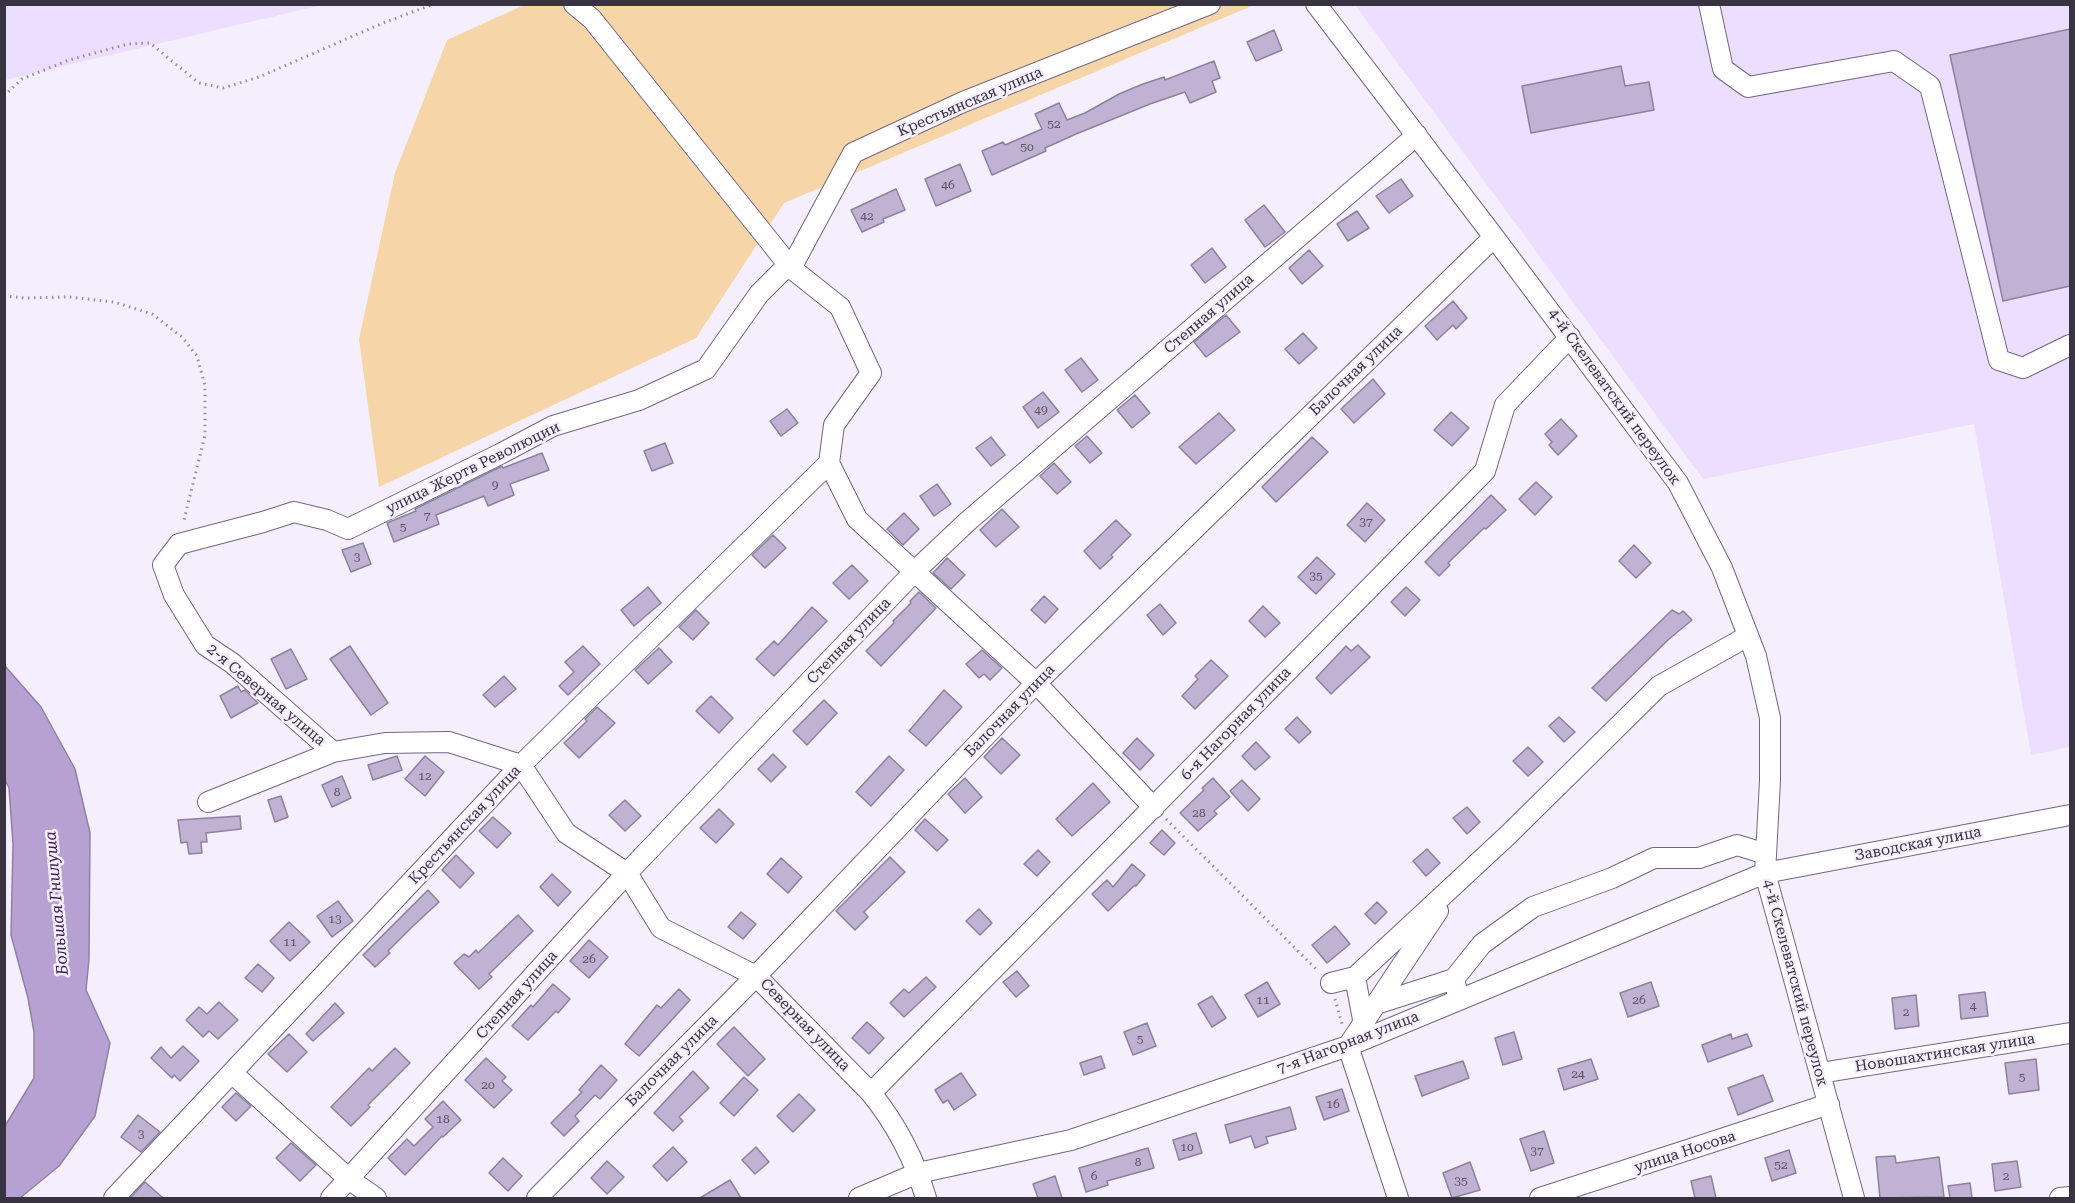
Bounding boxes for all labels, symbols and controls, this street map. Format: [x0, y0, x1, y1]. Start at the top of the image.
street label: Крестьянская улица [895, 63, 1045, 141]
house number: 52 [1047, 117, 1061, 131]
house number: 50 [1020, 140, 1034, 154]
house number: 46 [941, 178, 955, 192]
house number: 42 [860, 209, 874, 223]
street label: Степная улица [1160, 270, 1258, 358]
street label: 4-й Скелеватский переулок [1544, 305, 1684, 489]
street label: Балочная улица [1306, 322, 1406, 420]
house number: 49 [1034, 403, 1048, 417]
street label: улица Жертв Революции [383, 418, 563, 518]
house number: 9 [492, 478, 498, 492]
house number: 7 [424, 509, 430, 523]
house number: 37 [1359, 515, 1373, 529]
house number: 5 [400, 520, 406, 534]
house number: 3 [354, 550, 360, 564]
house number: 35 [1309, 569, 1323, 583]
street label: Степная улица [803, 594, 895, 688]
street label: 2-я Северная улица [203, 640, 329, 750]
street label: Балочная улица [961, 661, 1059, 761]
street label: 6-я Нагорная улица [1177, 664, 1295, 784]
street label: Крестьянская улица [405, 762, 525, 888]
house number: 12 [418, 769, 432, 783]
house number: 8 [334, 785, 340, 799]
house number: 28 [1192, 806, 1206, 820]
street label: Заводская улица [1853, 823, 1983, 865]
water label: Большая Гнилуша [41, 830, 73, 976]
street label: 4-й Скелеватский переулок [1759, 877, 1831, 1089]
house number: 13 [328, 912, 342, 926]
house number: 11 [283, 935, 297, 949]
street label: Степная улица [473, 947, 561, 1043]
house number: 26 [582, 952, 596, 966]
street label: Северная улица [756, 975, 854, 1075]
house number: 11 [1256, 993, 1270, 1007]
house number: 26 [1632, 993, 1646, 1007]
house number: 4 [1970, 999, 1976, 1013]
house number: 2 [1903, 1005, 1909, 1019]
street label: 7-я Нагорная улица [1275, 1008, 1421, 1078]
street label: Балочная улица [623, 1012, 721, 1110]
street label: Новошахтинская улица [1854, 1030, 2036, 1076]
house number: 5 [1137, 1032, 1143, 1046]
house number: 24 [1571, 1067, 1585, 1081]
house number: 5 [2019, 1070, 2025, 1084]
house number: 20 [481, 1078, 495, 1092]
house number: 16 [1326, 1097, 1340, 1111]
house number: 18 [436, 1112, 450, 1126]
house number: 3 [138, 1127, 144, 1141]
street label: улица Носова [1632, 1127, 1738, 1177]
house number: 10 [1180, 1140, 1194, 1154]
house number: 37 [1530, 1144, 1544, 1158]
house number: 8 [1135, 1155, 1141, 1169]
house number: 52 [1774, 1158, 1788, 1172]
house number: 6 [1091, 1169, 1097, 1183]
house number: 2 [2003, 1169, 2009, 1183]
house number: 35 [1454, 1174, 1468, 1188]

